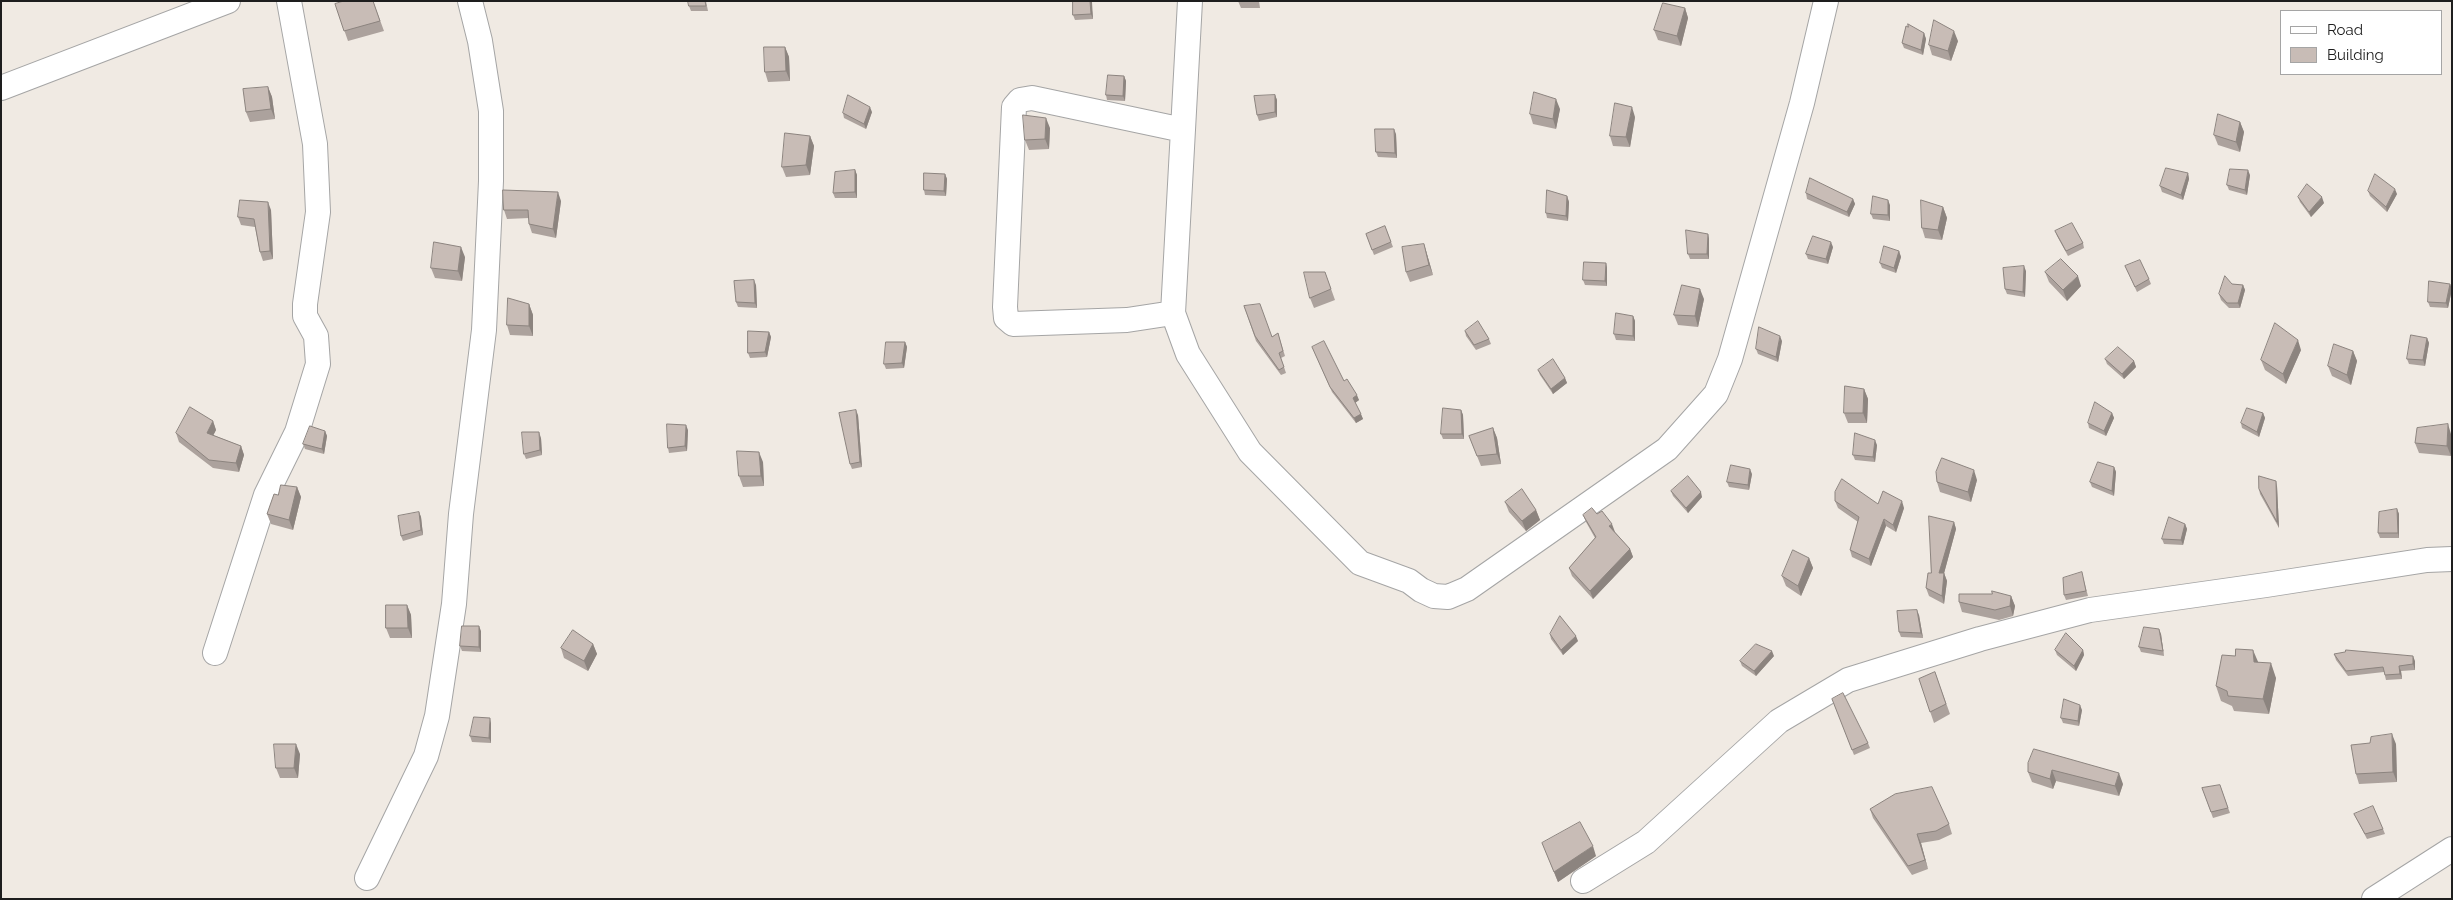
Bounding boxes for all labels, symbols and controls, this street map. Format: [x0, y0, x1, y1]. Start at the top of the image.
legend [2280, 10, 2443, 75]
text: Road [2327, 21, 2363, 39]
text: Building [2327, 46, 2384, 64]

